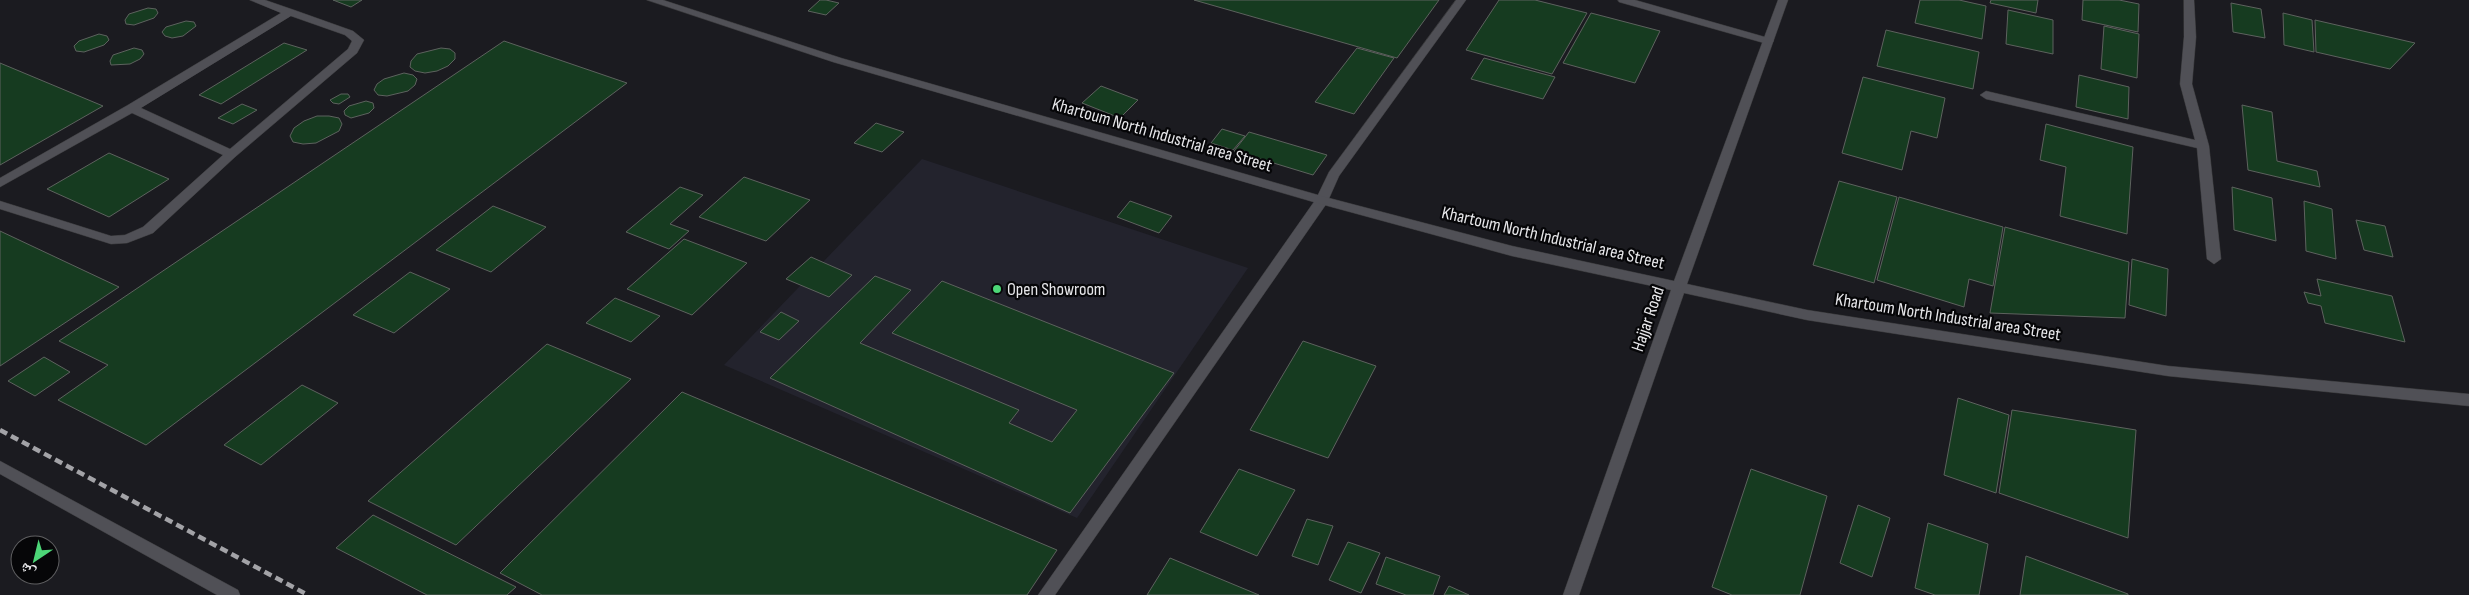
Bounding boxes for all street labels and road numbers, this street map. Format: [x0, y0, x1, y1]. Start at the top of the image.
street label: Khartoum North Industrial area Street [1050, 94, 1275, 177]
street label: Khartoum North Industrial area Street [1440, 202, 1667, 274]
street label: Hajjar Road [1627, 284, 1669, 354]
street label: Khartoum North Industrial area Street [1834, 289, 2063, 345]

